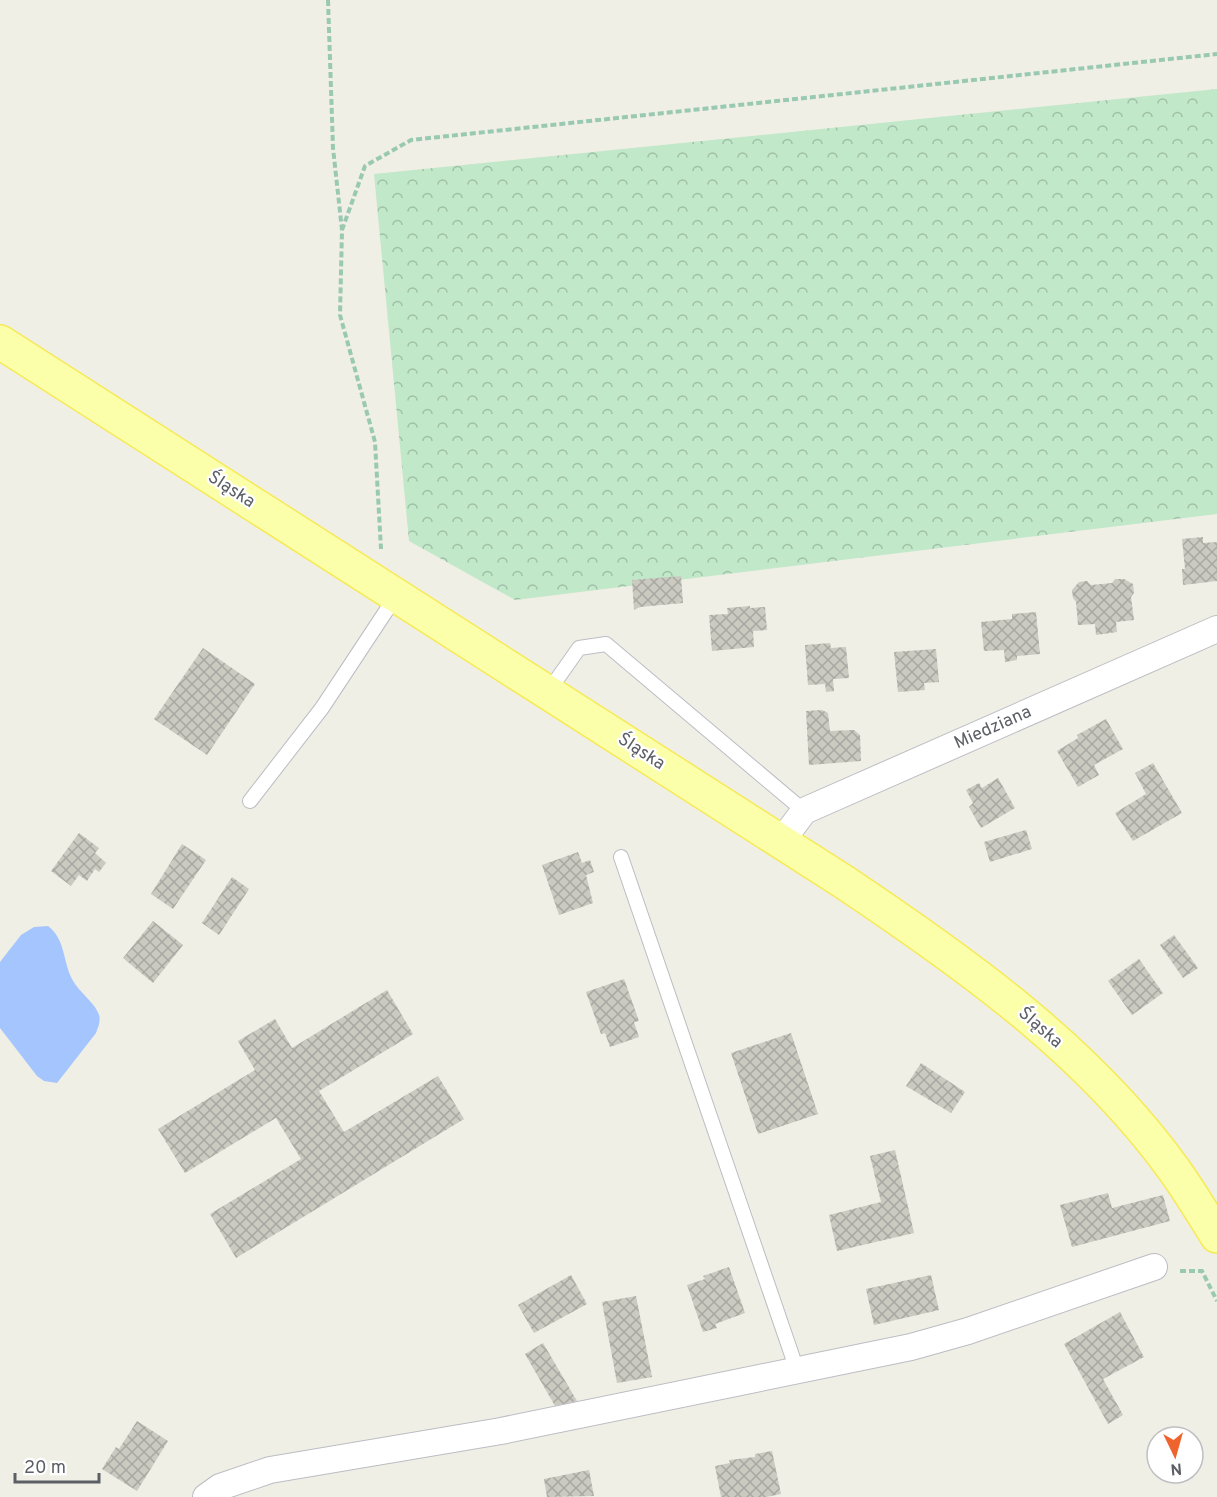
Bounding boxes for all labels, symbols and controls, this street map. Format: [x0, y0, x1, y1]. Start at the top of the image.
street label: Śląska [203, 465, 260, 514]
street label: Miedziana [951, 701, 1035, 755]
street label: Śląska [613, 727, 670, 776]
street label: Śląska [1013, 1001, 1068, 1054]
north arrow [1145, 1425, 1205, 1485]
scale bar [15, 1446, 99, 1484]
text: 20 m [24, 1457, 66, 1480]
text: N [1170, 1457, 1183, 1478]

